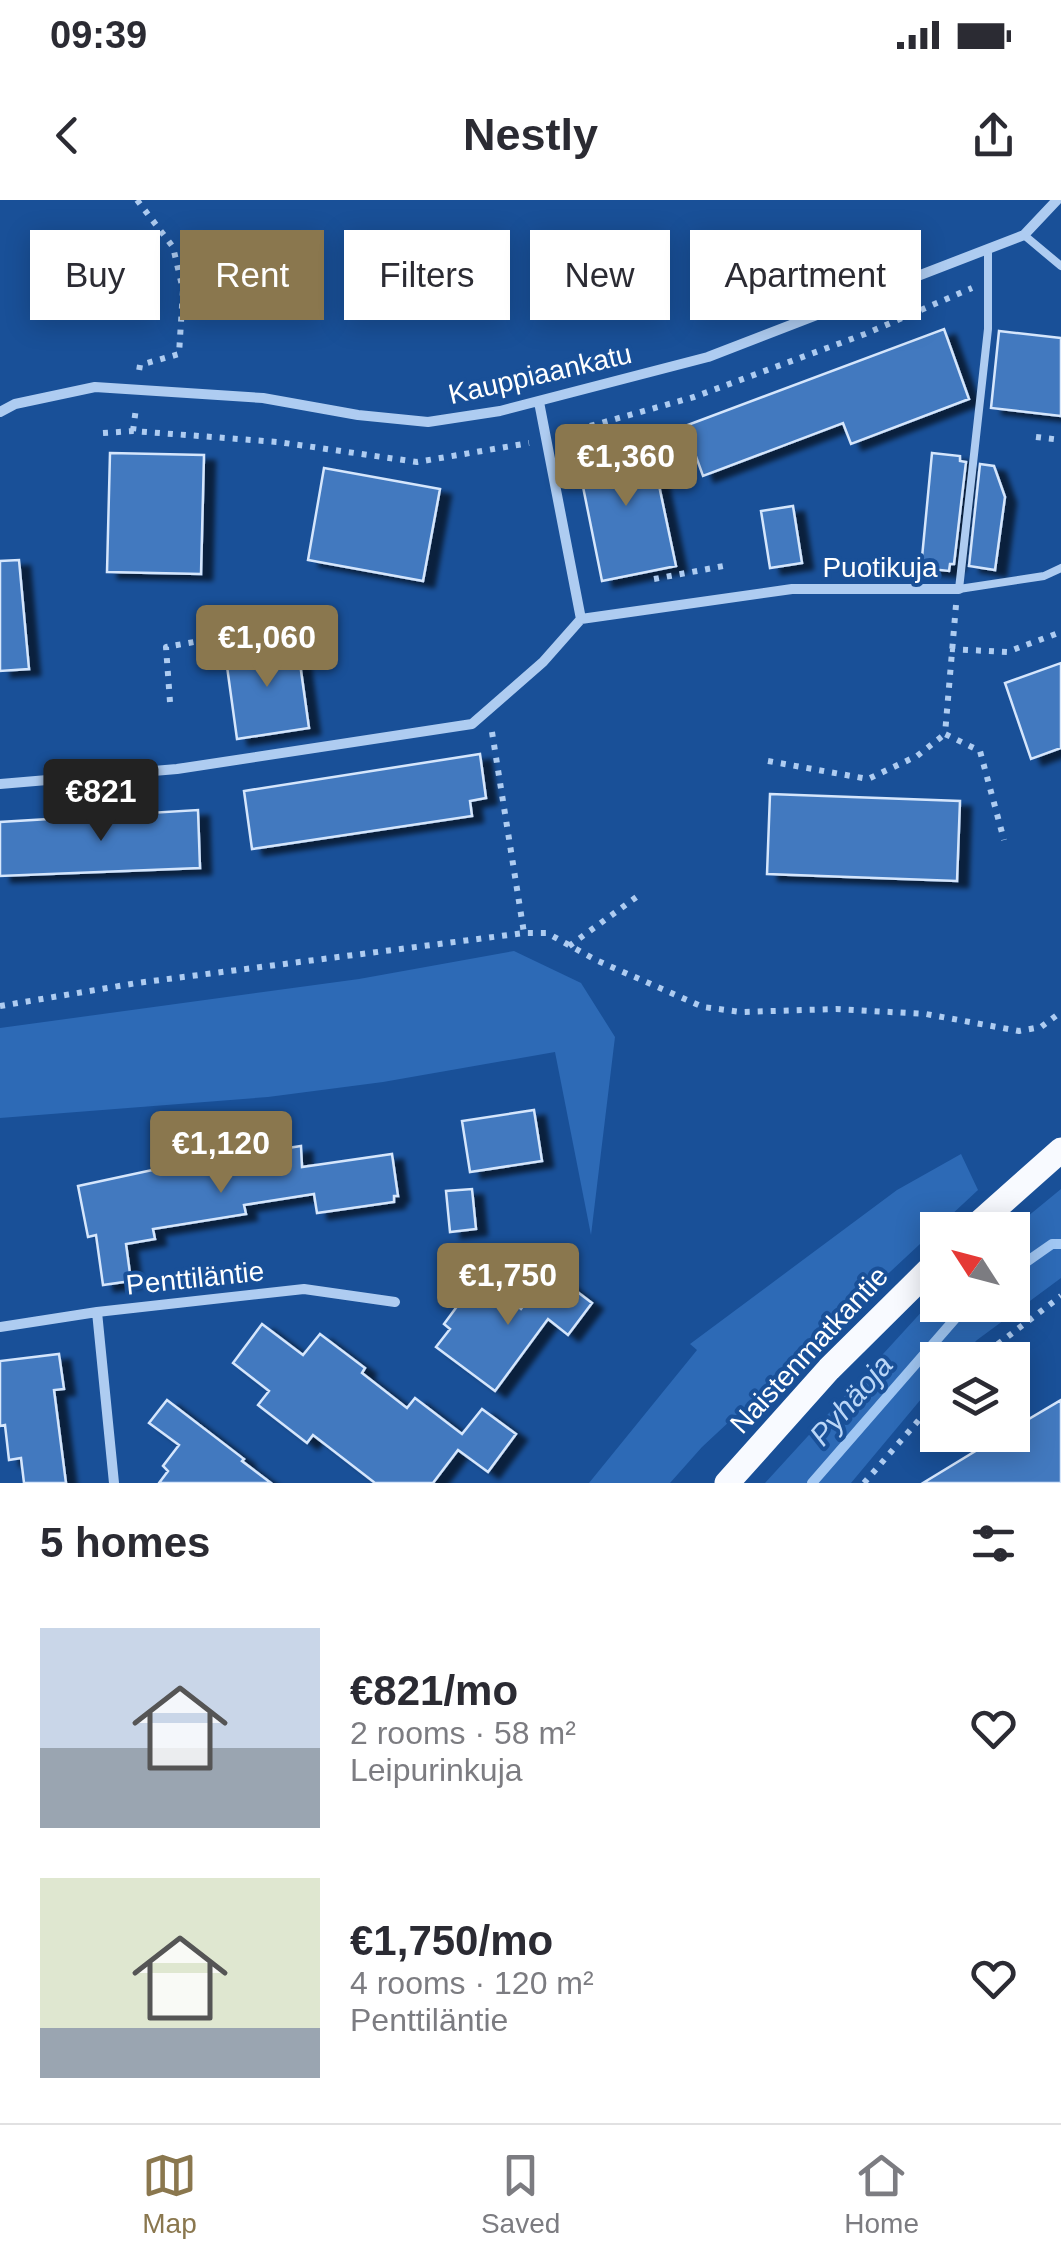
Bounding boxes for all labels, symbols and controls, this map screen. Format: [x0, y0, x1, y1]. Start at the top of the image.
text: 09:39 [50, 14, 147, 56]
icon: back [40, 108, 95, 163]
icon: share [966, 108, 1021, 163]
text: Nestly [463, 109, 598, 160]
chip: Buy [30, 230, 160, 320]
chip: Rent [180, 230, 324, 320]
chip: Filters [344, 230, 510, 320]
chip: New [530, 230, 670, 320]
chip: Apartment [690, 230, 921, 320]
street label: Kauppiaankatu [445, 338, 635, 410]
pin: €1,360 [545, 424, 707, 509]
text: €1,360 [577, 438, 675, 474]
street label: Puotikuja [822, 552, 938, 583]
pin: €1,060 [186, 605, 348, 690]
text: €1,060 [218, 619, 316, 655]
pin: €821 [42, 759, 160, 844]
text: €821 [65, 773, 137, 809]
pin: €1,120 [140, 1111, 302, 1196]
text: €1,120 [172, 1125, 270, 1161]
north arrow [920, 1212, 1030, 1322]
map controls [920, 1212, 1030, 1452]
pin: €1,750 [427, 1243, 589, 1328]
street label: Penttiläntie [124, 1255, 266, 1301]
text: €1,750 [459, 1257, 557, 1293]
street label: Naistenmatkantie [724, 1260, 894, 1440]
button: layers [920, 1342, 1030, 1452]
water label: Pyhäoja [803, 1348, 899, 1452]
icon: filters [966, 1516, 1021, 1571]
text: 5 homes [40, 1519, 210, 1566]
text: €821/mo [350, 1667, 518, 1714]
icon: home [120, 1668, 240, 1788]
icon: heart [966, 1701, 1021, 1756]
text: 2 rooms · 58 m² [350, 1715, 576, 1751]
text: Leipurinkuja [350, 1752, 523, 1788]
text: €1,750/mo [350, 1917, 553, 1964]
icon: home [120, 1918, 240, 2038]
icon: heart [966, 1951, 1021, 2006]
text: 4 rooms · 120 m² [350, 1965, 594, 2001]
text: Penttiläntie [350, 2002, 508, 2038]
tab: Map [142, 2148, 197, 2240]
tab: Saved [481, 2148, 560, 2240]
tab: Home [844, 2148, 919, 2240]

